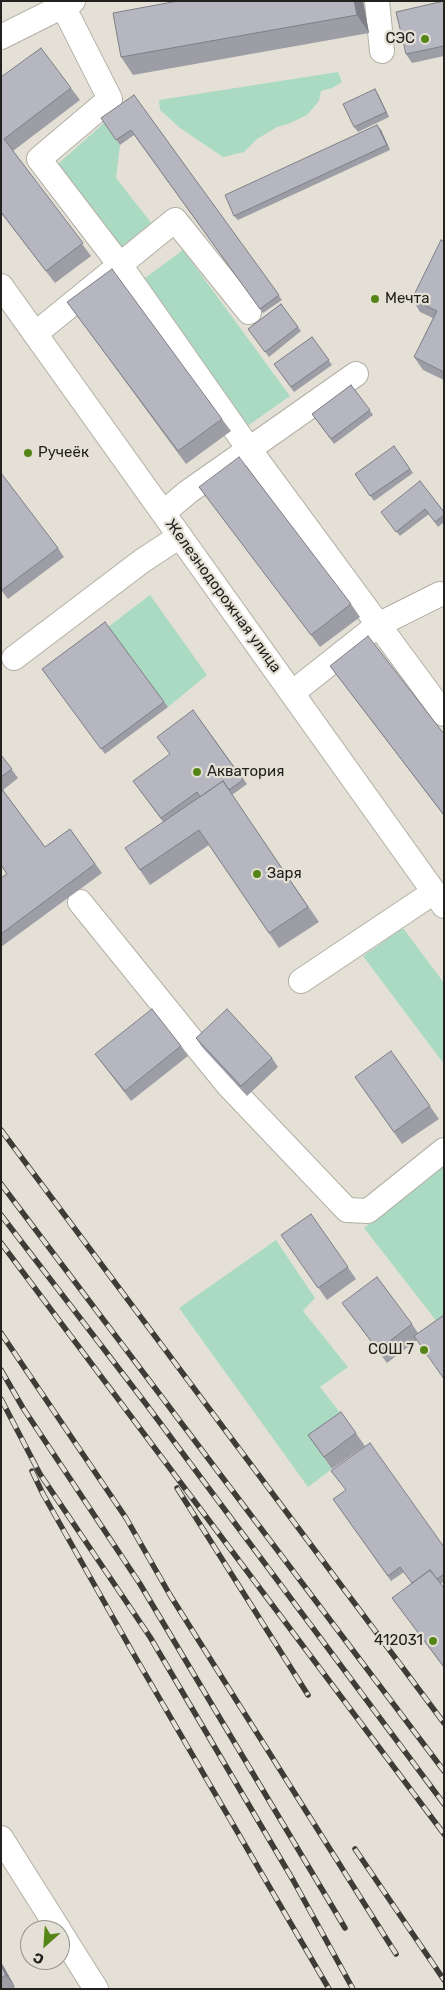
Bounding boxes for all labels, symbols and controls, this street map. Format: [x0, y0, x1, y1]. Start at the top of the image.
place label: СЭС [385, 30, 415, 48]
marker: СЭС [419, 33, 431, 45]
place label: Мечта [385, 290, 430, 308]
marker: Мечта [369, 293, 381, 305]
place label: Ручеёк [38, 444, 89, 462]
marker: Ручеёк [22, 447, 34, 459]
street label: Железнодорожная улица [161, 516, 285, 676]
place label: Акватория [207, 763, 284, 781]
marker: Акватория [191, 766, 203, 778]
place label: Заря [267, 865, 302, 883]
marker: Заря [251, 868, 263, 880]
place label: СОШ 7 [368, 1341, 414, 1359]
marker: СОШ 7 [418, 1344, 430, 1356]
place label: 412031 [374, 1632, 423, 1650]
marker: 412031 [427, 1635, 439, 1647]
north arrow [20, 1920, 70, 1970]
text: С [31, 1948, 47, 1968]

